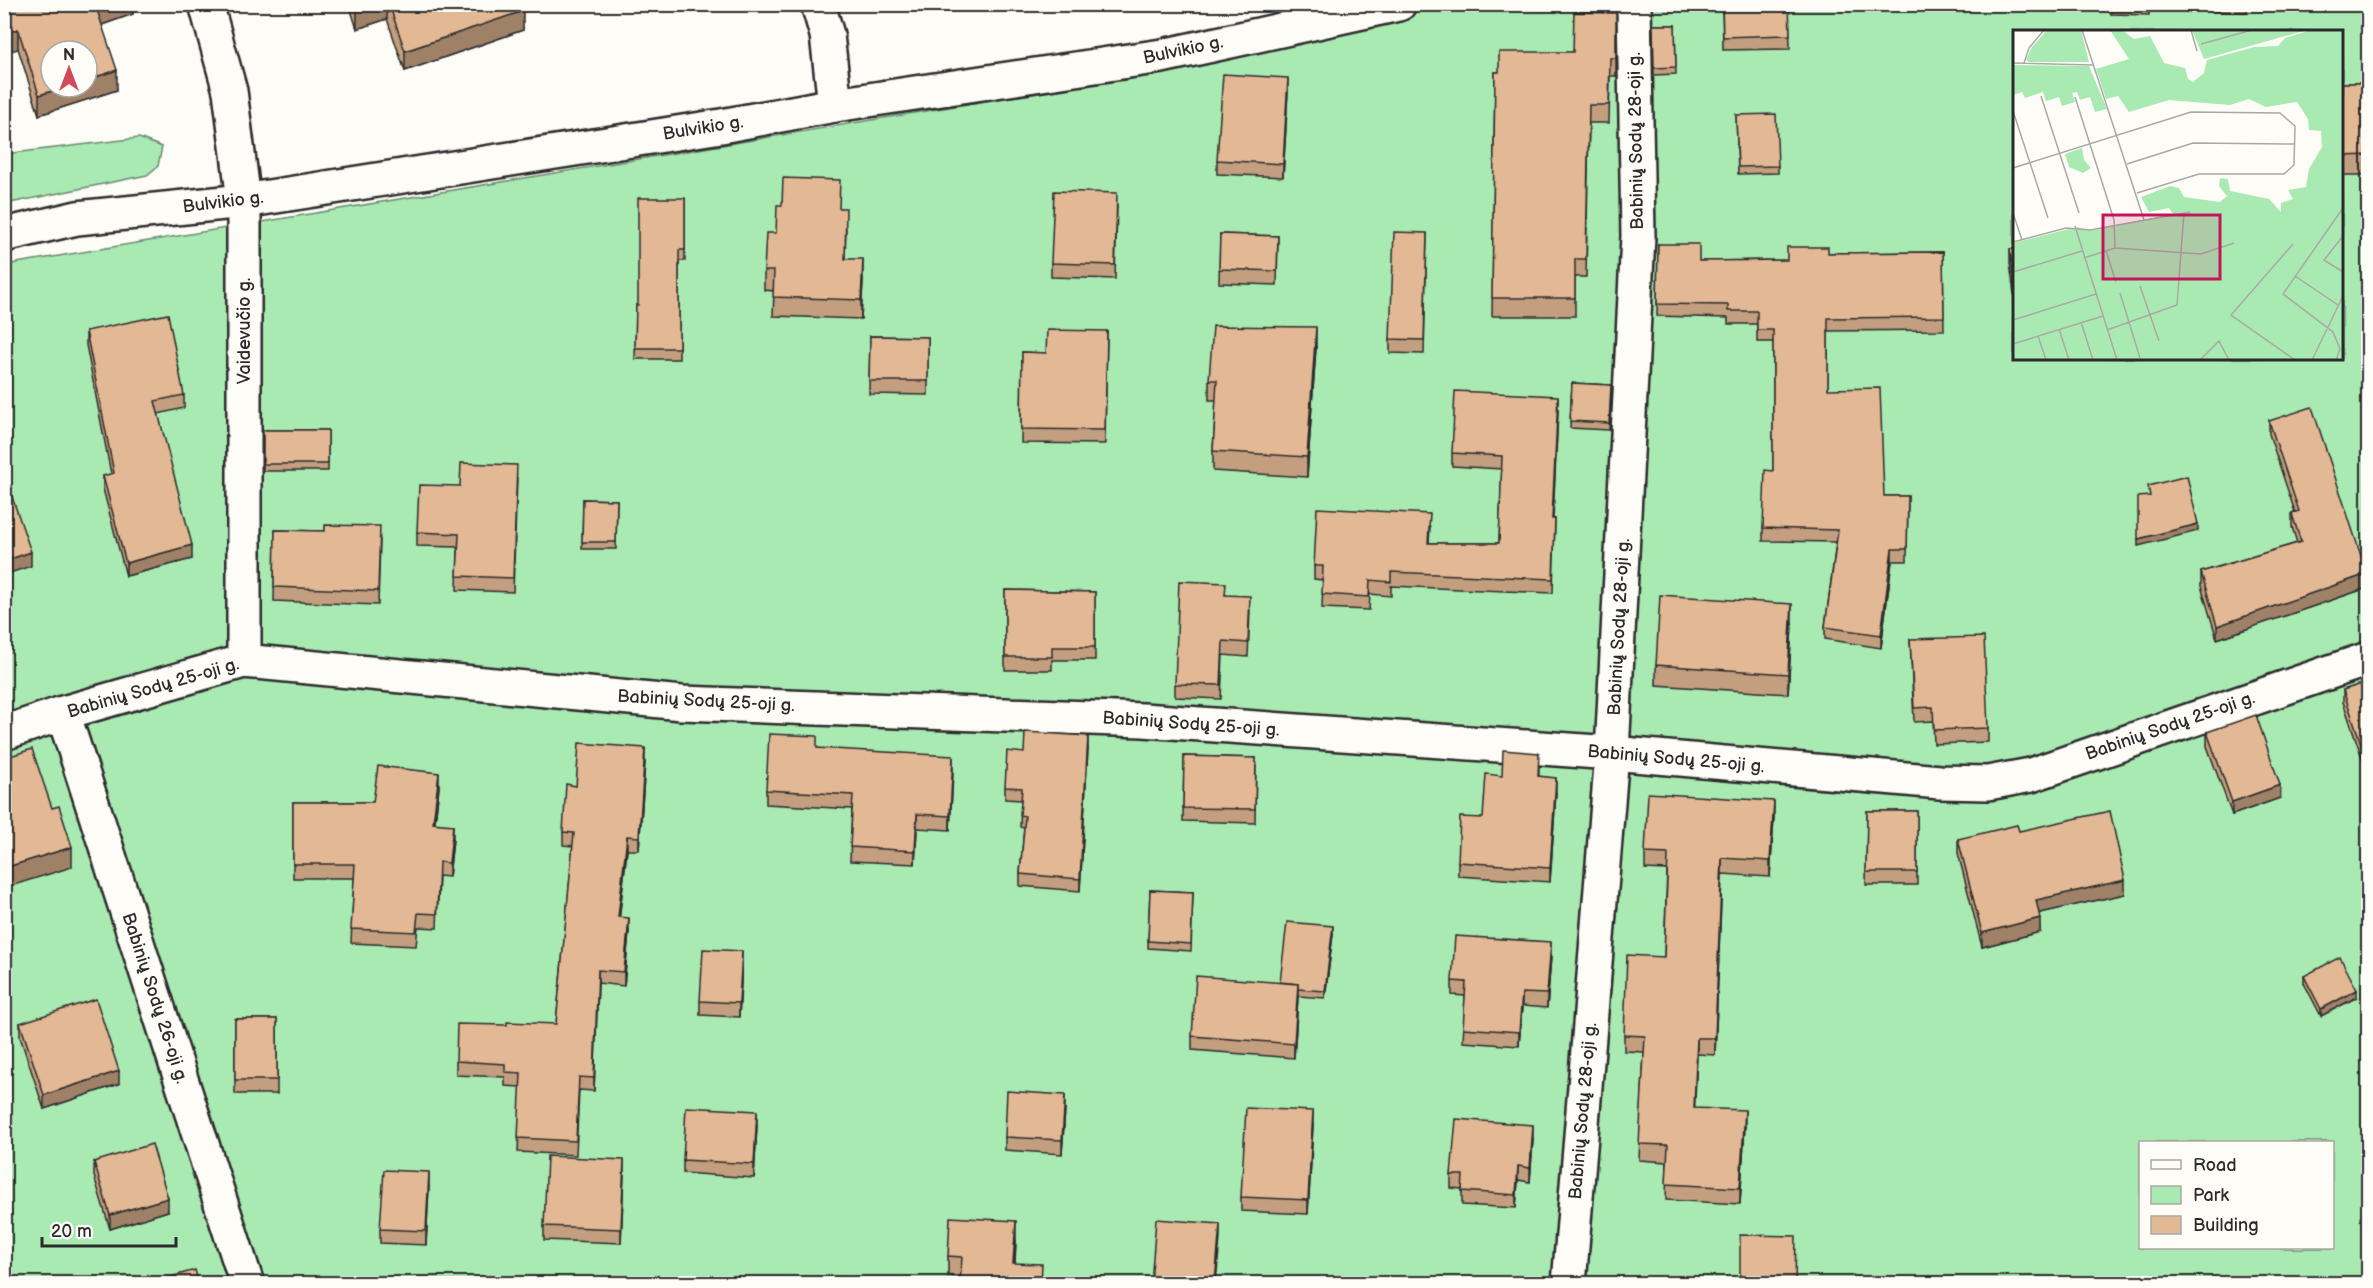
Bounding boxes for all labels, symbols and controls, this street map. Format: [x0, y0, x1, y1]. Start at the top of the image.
inset map [2013, 30, 2343, 360]
street label: Bulvikio g. [1141, 31, 1225, 69]
north arrow [39, 39, 99, 99]
text: N [63, 46, 75, 65]
street label: Babinių Sodų 28-oji g. [1624, 52, 1648, 230]
street label: Bulvikio g. [661, 111, 745, 145]
street label: Bulvikio g. [181, 187, 265, 217]
street label: Vaidevučio g. [234, 278, 255, 384]
street label: Babinių Sodų 28-oji g. [1604, 538, 1634, 716]
street label: Babinių Sodų 25-oji g. [65, 653, 241, 723]
street label: Babinių Sodų 25-oji g. [617, 686, 795, 716]
street label: Babinių Sodų 25-oji g. [2083, 687, 2257, 765]
street label: Babinių Sodų 25-oji g. [1102, 707, 1280, 741]
street label: Babinių Sodų 25-oji g. [1587, 741, 1765, 777]
street label: Babinių Sodų 26-oji g. [117, 910, 193, 1086]
street label: Babinių Sodų 28-oji g. [1565, 1022, 1601, 1200]
legend [2139, 1141, 2334, 1249]
text: Road [2193, 1155, 2237, 1176]
text: Park [2193, 1185, 2229, 1206]
scale bar [42, 1210, 176, 1248]
text: Building [2193, 1215, 2259, 1236]
text: 20 m [51, 1221, 92, 1242]

